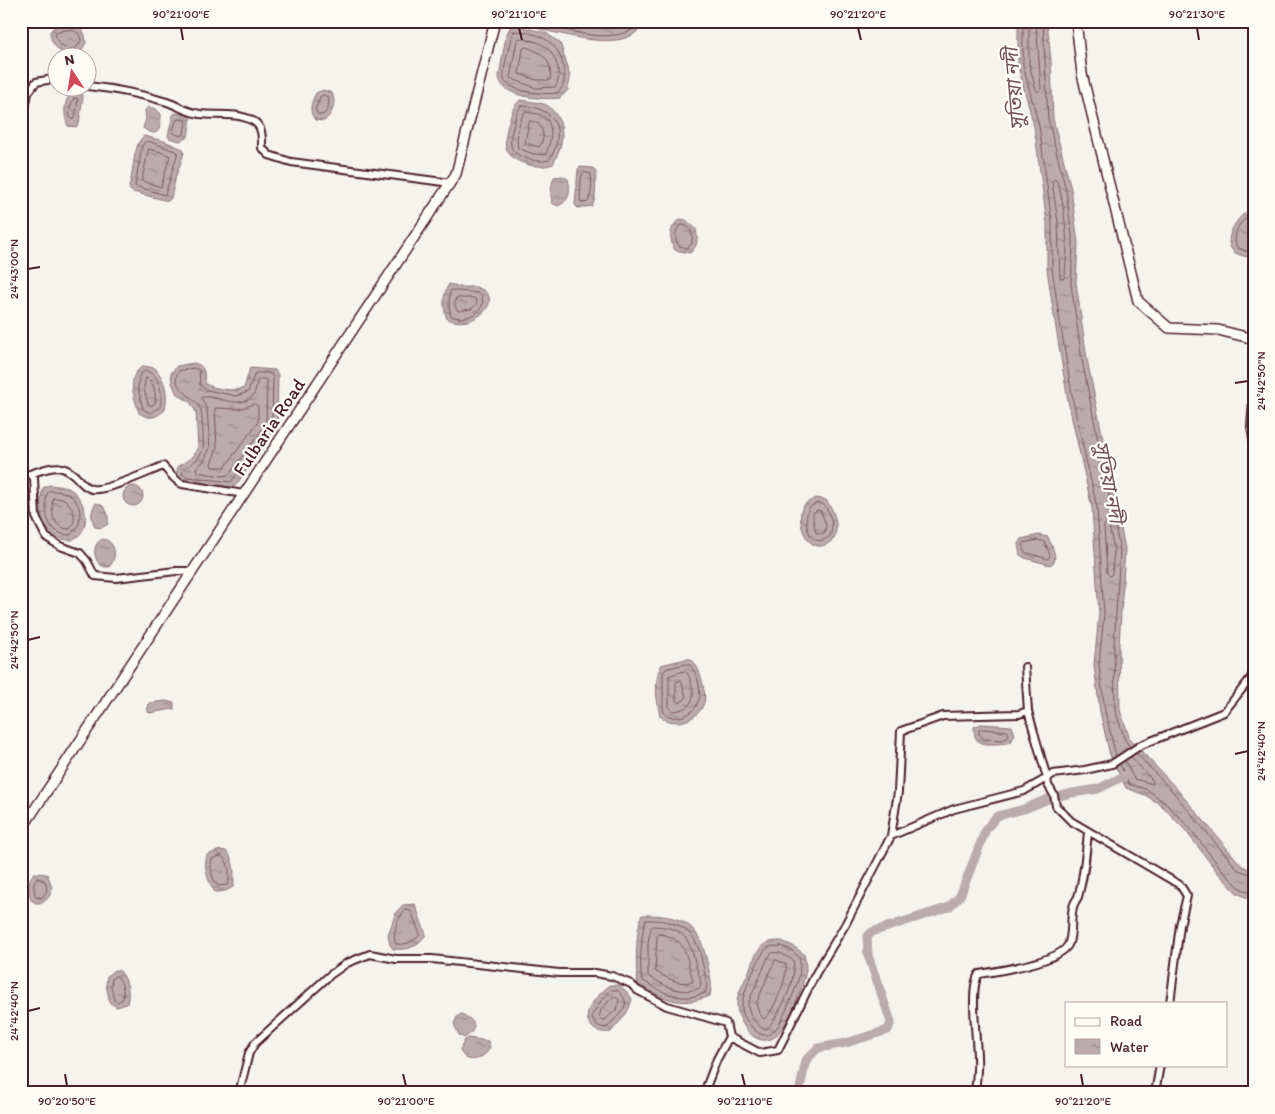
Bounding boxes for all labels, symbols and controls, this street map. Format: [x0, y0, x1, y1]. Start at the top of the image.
text: 90°21'00"E [152, 7, 210, 21]
text: 90°21'10"E [491, 7, 547, 21]
text: 90°21'20"E [830, 7, 886, 21]
text: 90°21'30"E [1169, 7, 1225, 21]
water label: সুতিয়া নদী [998, 43, 1030, 131]
north arrow [48, 48, 98, 98]
text: N [63, 50, 76, 69]
text: 24°43'00"N [7, 239, 21, 299]
text: 24°42'50"N [1254, 352, 1268, 411]
street label: Fulbaria Road [228, 373, 310, 480]
water label: সুতিয়া নদী [1089, 439, 1129, 528]
text: 24°42'50"N [7, 611, 21, 670]
text: 24°42'40"N [1254, 721, 1268, 781]
text: 24°42'40"N [7, 981, 21, 1041]
legend [1065, 1002, 1228, 1066]
text: Road [1110, 1012, 1143, 1030]
text: Water [1110, 1038, 1149, 1056]
text: 90°20'50"E [38, 1094, 96, 1108]
text: 90°21'00"E [377, 1094, 435, 1108]
text: 90°21'10"E [717, 1094, 773, 1108]
text: 90°21'20"E [1055, 1094, 1111, 1108]

